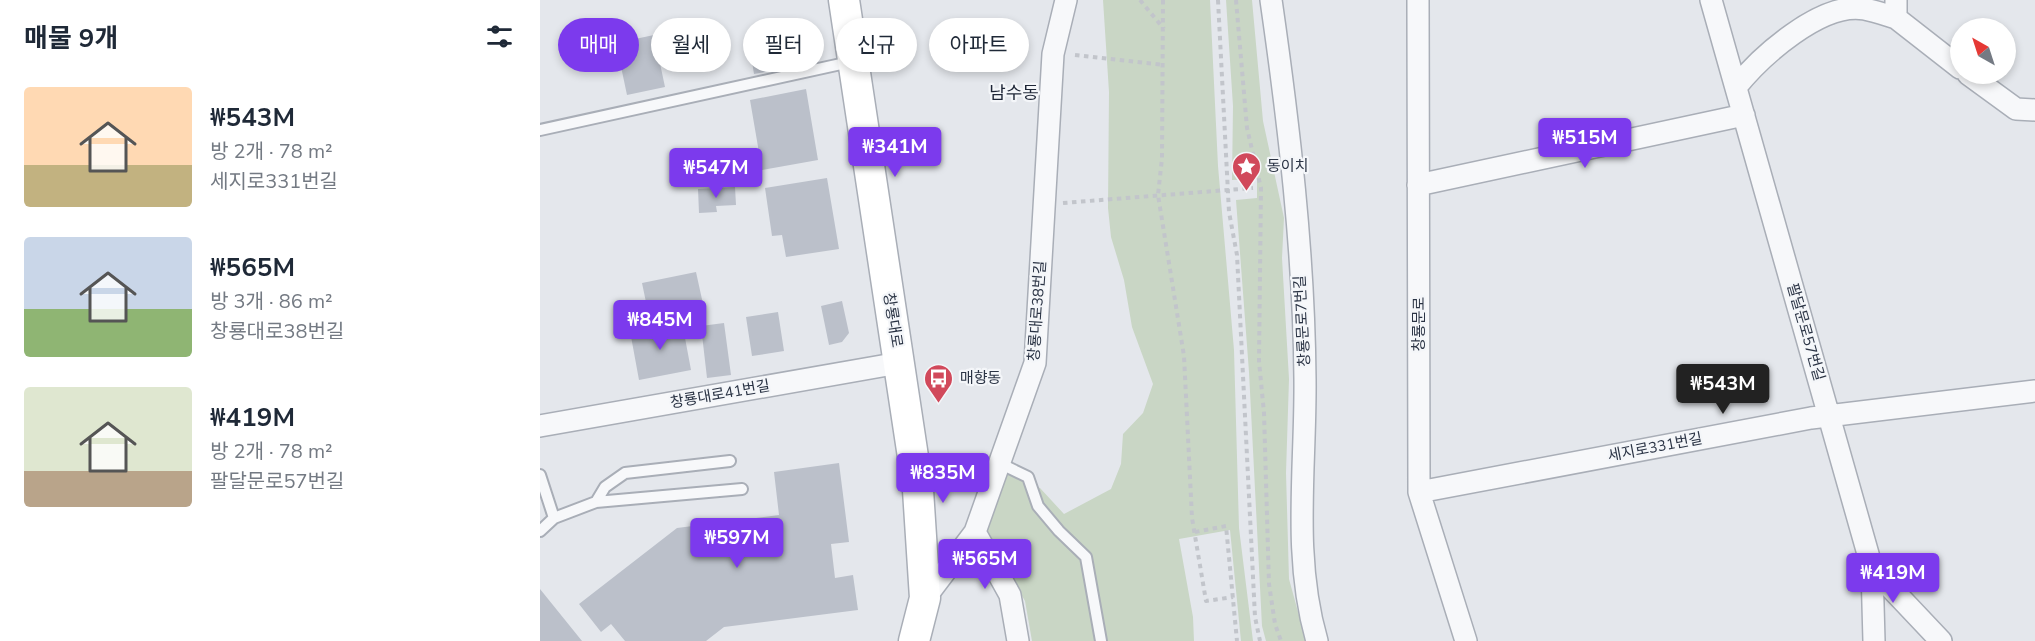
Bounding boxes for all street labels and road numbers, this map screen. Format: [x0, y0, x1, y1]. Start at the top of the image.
street label: 창룡대로38번길 [1024, 260, 1050, 362]
street label: 창룡문로7번길 [1290, 275, 1314, 367]
street label: 팔달문로57번길 [1782, 281, 1830, 383]
street label: 창룡대로 [879, 291, 907, 349]
street label: 창룡문로 [1409, 296, 1429, 352]
street label: 창룡대로41번길 [669, 375, 771, 413]
street label: 세지로331번길 [1606, 428, 1704, 466]

